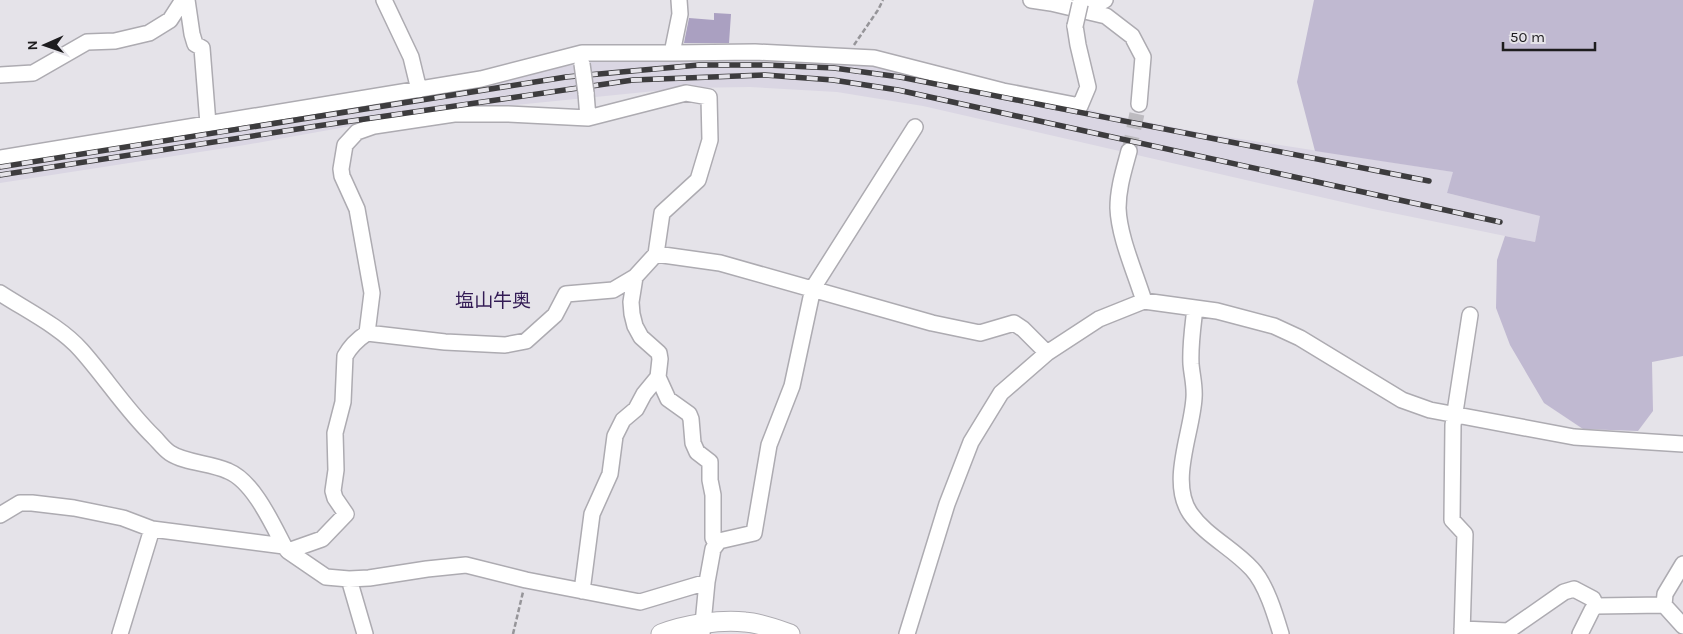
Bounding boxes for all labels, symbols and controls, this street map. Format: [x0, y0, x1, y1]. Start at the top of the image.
north arrow [20, 20, 70, 70]
scale bar [1503, 20, 1596, 52]
text: 50 m [1510, 28, 1545, 46]
text: N [24, 40, 41, 51]
district label: 塩山牛奥 [455, 290, 531, 312]

